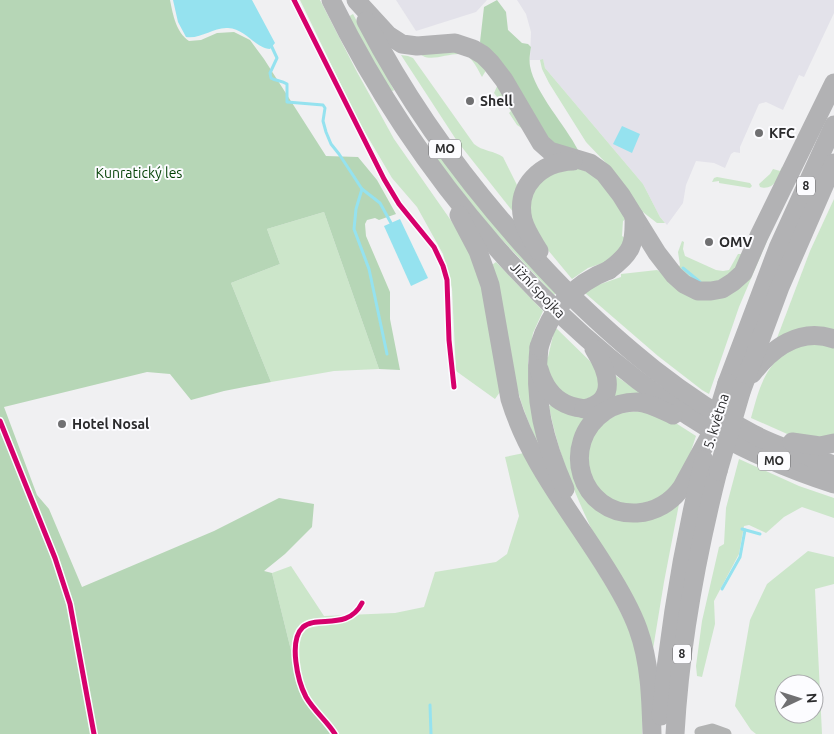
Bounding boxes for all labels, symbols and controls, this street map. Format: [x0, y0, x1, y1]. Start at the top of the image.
place label: Shell [480, 93, 513, 109]
marker: Shell [464, 95, 476, 107]
place label: KFC [769, 125, 795, 141]
marker: KFC [753, 127, 765, 139]
road number: MO [429, 140, 461, 158]
park label: Kunratický les [96, 165, 182, 181]
road number: 8 [797, 177, 815, 196]
place label: OMV [719, 234, 752, 250]
marker: OMV [703, 236, 715, 248]
street label: Jižní spojka [507, 259, 569, 321]
street label: 5. května [700, 391, 732, 451]
place label: Hotel Nosal [72, 416, 149, 432]
marker: Hotel Nosal [56, 418, 68, 430]
road number: MO [758, 452, 790, 471]
road number: 8 [673, 644, 691, 664]
north arrow [774, 674, 824, 724]
text: N [804, 692, 820, 704]

